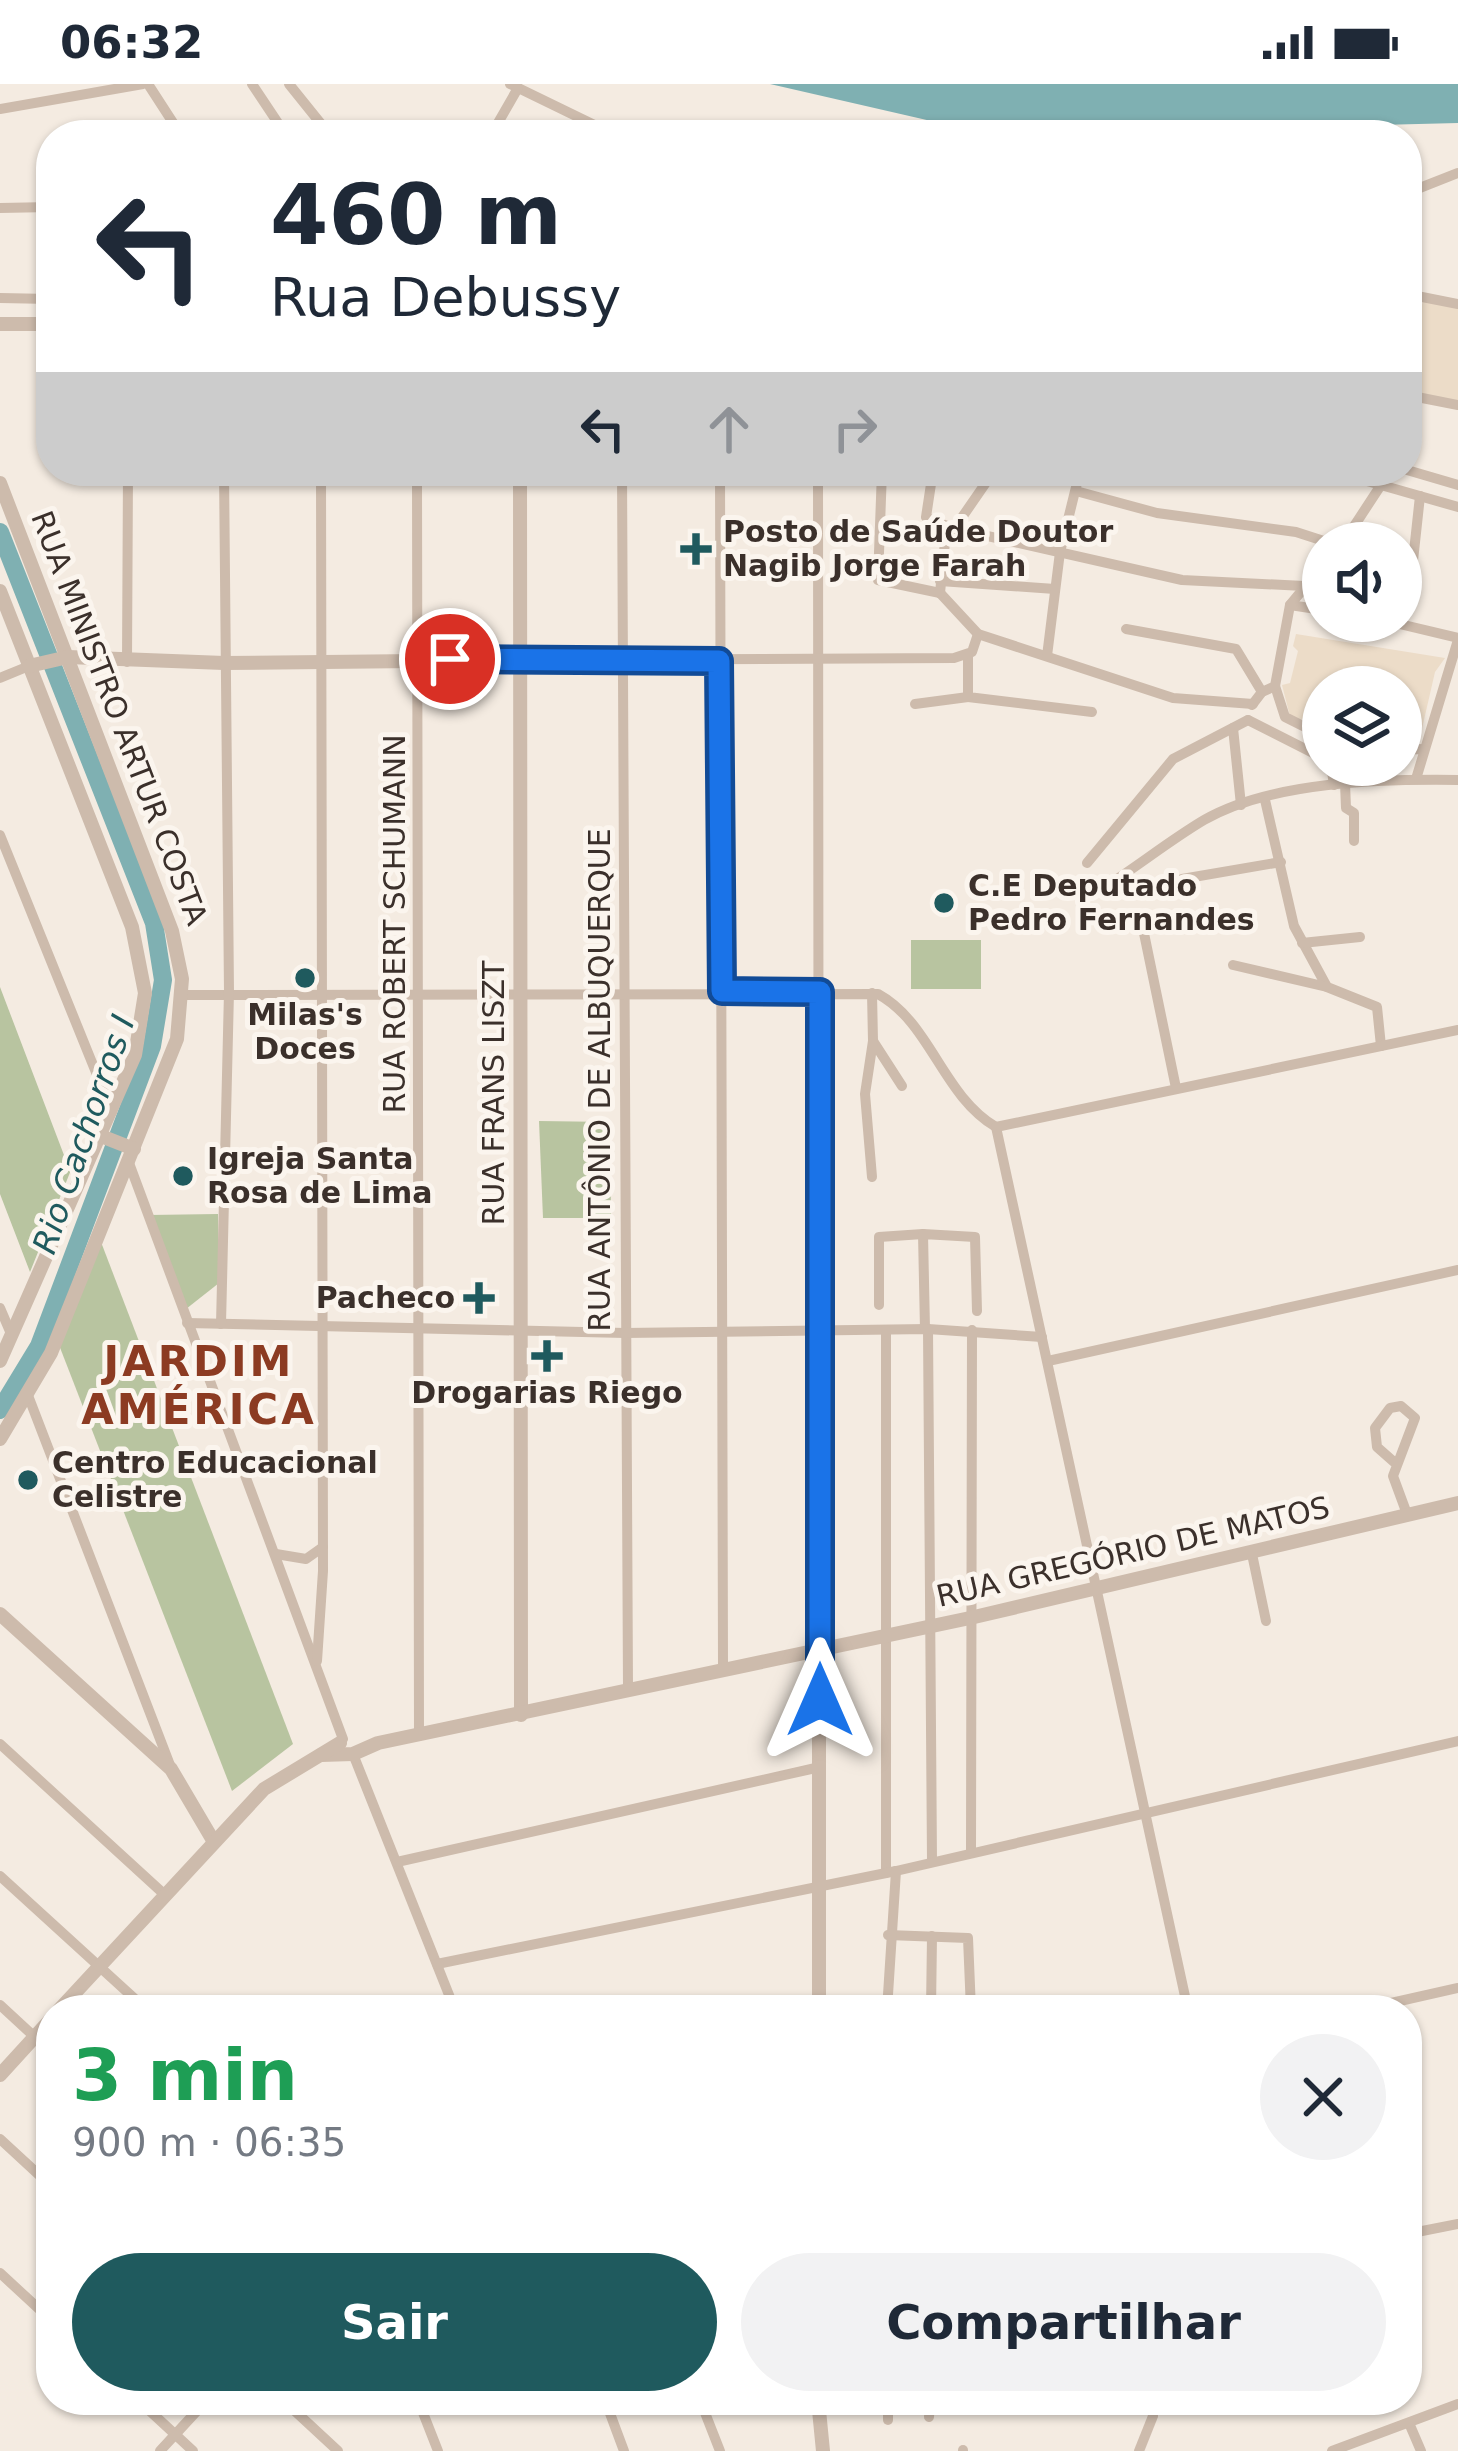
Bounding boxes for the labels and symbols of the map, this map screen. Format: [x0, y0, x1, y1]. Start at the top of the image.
street label: RUA MINISTRO ARTUR COSTA [24, 506, 215, 930]
place label: Posto de Saúde Doutor Nagib Jorge Farah [723, 514, 1113, 583]
marker: Posto de Saúde Doutor Nagib Jorge Farah [680, 533, 712, 565]
pin [399, 608, 501, 710]
street label: RUA ROBERT SCHUMANN [377, 734, 412, 1114]
street label: RUA ANTÔNIO DE ALBUQUERQUE [581, 828, 617, 1332]
place label: C.E Deputado Pedro Fernandes [968, 868, 1255, 937]
marker: C.E Deputado Pedro Fernandes [931, 890, 957, 916]
street label: RUA FRANS LISZT [476, 960, 511, 1225]
marker: Milas's Doces [292, 965, 318, 991]
place label: Milas's Doces [247, 997, 363, 1066]
water label: Rio Cachorros I [24, 1010, 143, 1259]
place label: Igreja Santa Rosa de Lima [207, 1141, 432, 1210]
marker: Igreja Santa Rosa de Lima [170, 1163, 196, 1189]
place label: Pacheco [316, 1280, 455, 1315]
marker: Pacheco [466, 1285, 492, 1311]
district label: JARDIM AMÉRICA [81, 1337, 317, 1434]
marker: Drogarias Riego [534, 1343, 560, 1369]
place label: Drogarias Riego [411, 1375, 683, 1410]
place label: Centro Educacional Celistre [52, 1445, 378, 1514]
marker: Centro Educacional Celistre [15, 1467, 41, 1493]
street label: RUA GREGÓRIO DE MATOS [933, 1488, 1333, 1614]
position arrow [757, 1637, 883, 1763]

